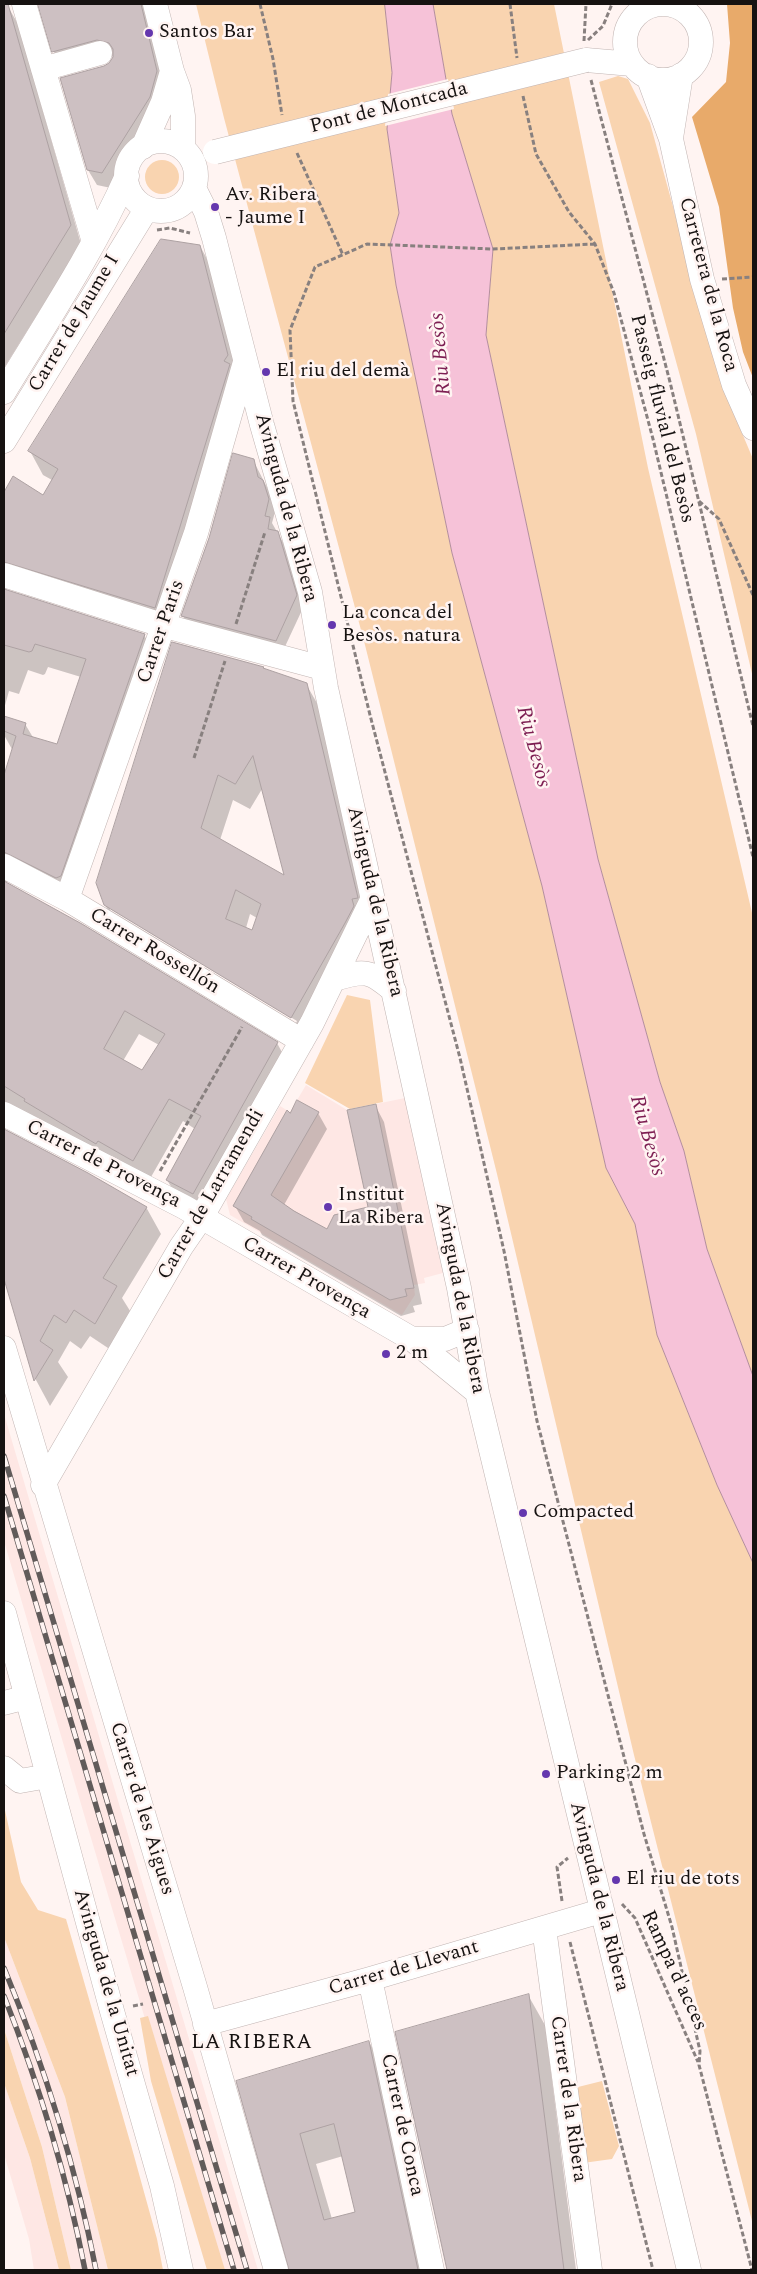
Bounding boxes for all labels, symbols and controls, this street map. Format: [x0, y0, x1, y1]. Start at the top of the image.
place label: Santos Bar [159, 21, 254, 45]
marker: Santos Bar [143, 27, 155, 39]
street label: Pont de Montcada [308, 78, 470, 140]
place label: Av. Ribera - Jaume I [225, 184, 317, 231]
street label: Carretera de la Roca [672, 195, 742, 375]
marker: Av. Ribera - Jaume I [209, 201, 221, 213]
street label: Carrer de Jaume I [24, 251, 126, 397]
water label: Riu Besòs [426, 312, 458, 396]
street label: Passeig fluvial del Besòs [623, 312, 699, 526]
place label: El riu del demà [276, 360, 410, 384]
marker: El riu del demà [260, 366, 272, 378]
street label: Avinguda de la Ribera [248, 411, 322, 605]
street label: Carrer Paris [133, 577, 191, 687]
place label: La conca del Besòs. natura [342, 602, 460, 649]
marker: La conca del Besòs. natura [326, 619, 338, 631]
water label: Riu Besòs [509, 704, 555, 790]
street label: Avinguda de la Ribera [340, 804, 408, 1000]
street label: Carrer Rossellón [84, 904, 224, 1000]
water label: Riu Besòs [622, 1093, 670, 1179]
street label: Carrer de Larramendi [153, 1105, 271, 1285]
street label: Carrer de Provença [22, 1116, 184, 1214]
place label: Institut La Ribera [338, 1184, 424, 1231]
street label: Avinguda de la Ribera [429, 1200, 489, 1396]
marker: Institut La Ribera [322, 1201, 334, 1213]
street label: Carrer Provença [237, 1233, 375, 1325]
place label: 2 m [396, 1342, 428, 1366]
marker: 2 m [380, 1348, 392, 1360]
place label: Compacted [533, 1501, 634, 1525]
marker: Compacted [517, 1507, 529, 1519]
street label: Carrer de les Aigues [103, 1720, 179, 1898]
place label: Parking 2 m [556, 1762, 663, 1786]
marker: Parking 2 m [540, 1768, 552, 1780]
street label: Avinguda de la Ribera [563, 1800, 633, 1994]
place label: El riu de tots [626, 1868, 740, 1892]
marker: El riu de tots [610, 1874, 622, 1886]
street label: Avinguda de la Unitat [67, 1887, 143, 2079]
street label: Rampa d'acces [635, 1907, 711, 2035]
street label: Carrer de Llevant [326, 1936, 482, 2002]
street label: Carrer de la Ribera [543, 2014, 591, 2184]
district label: LA RIBERA [190, 2031, 314, 2057]
street label: Carrer de Conca [374, 2052, 428, 2198]

